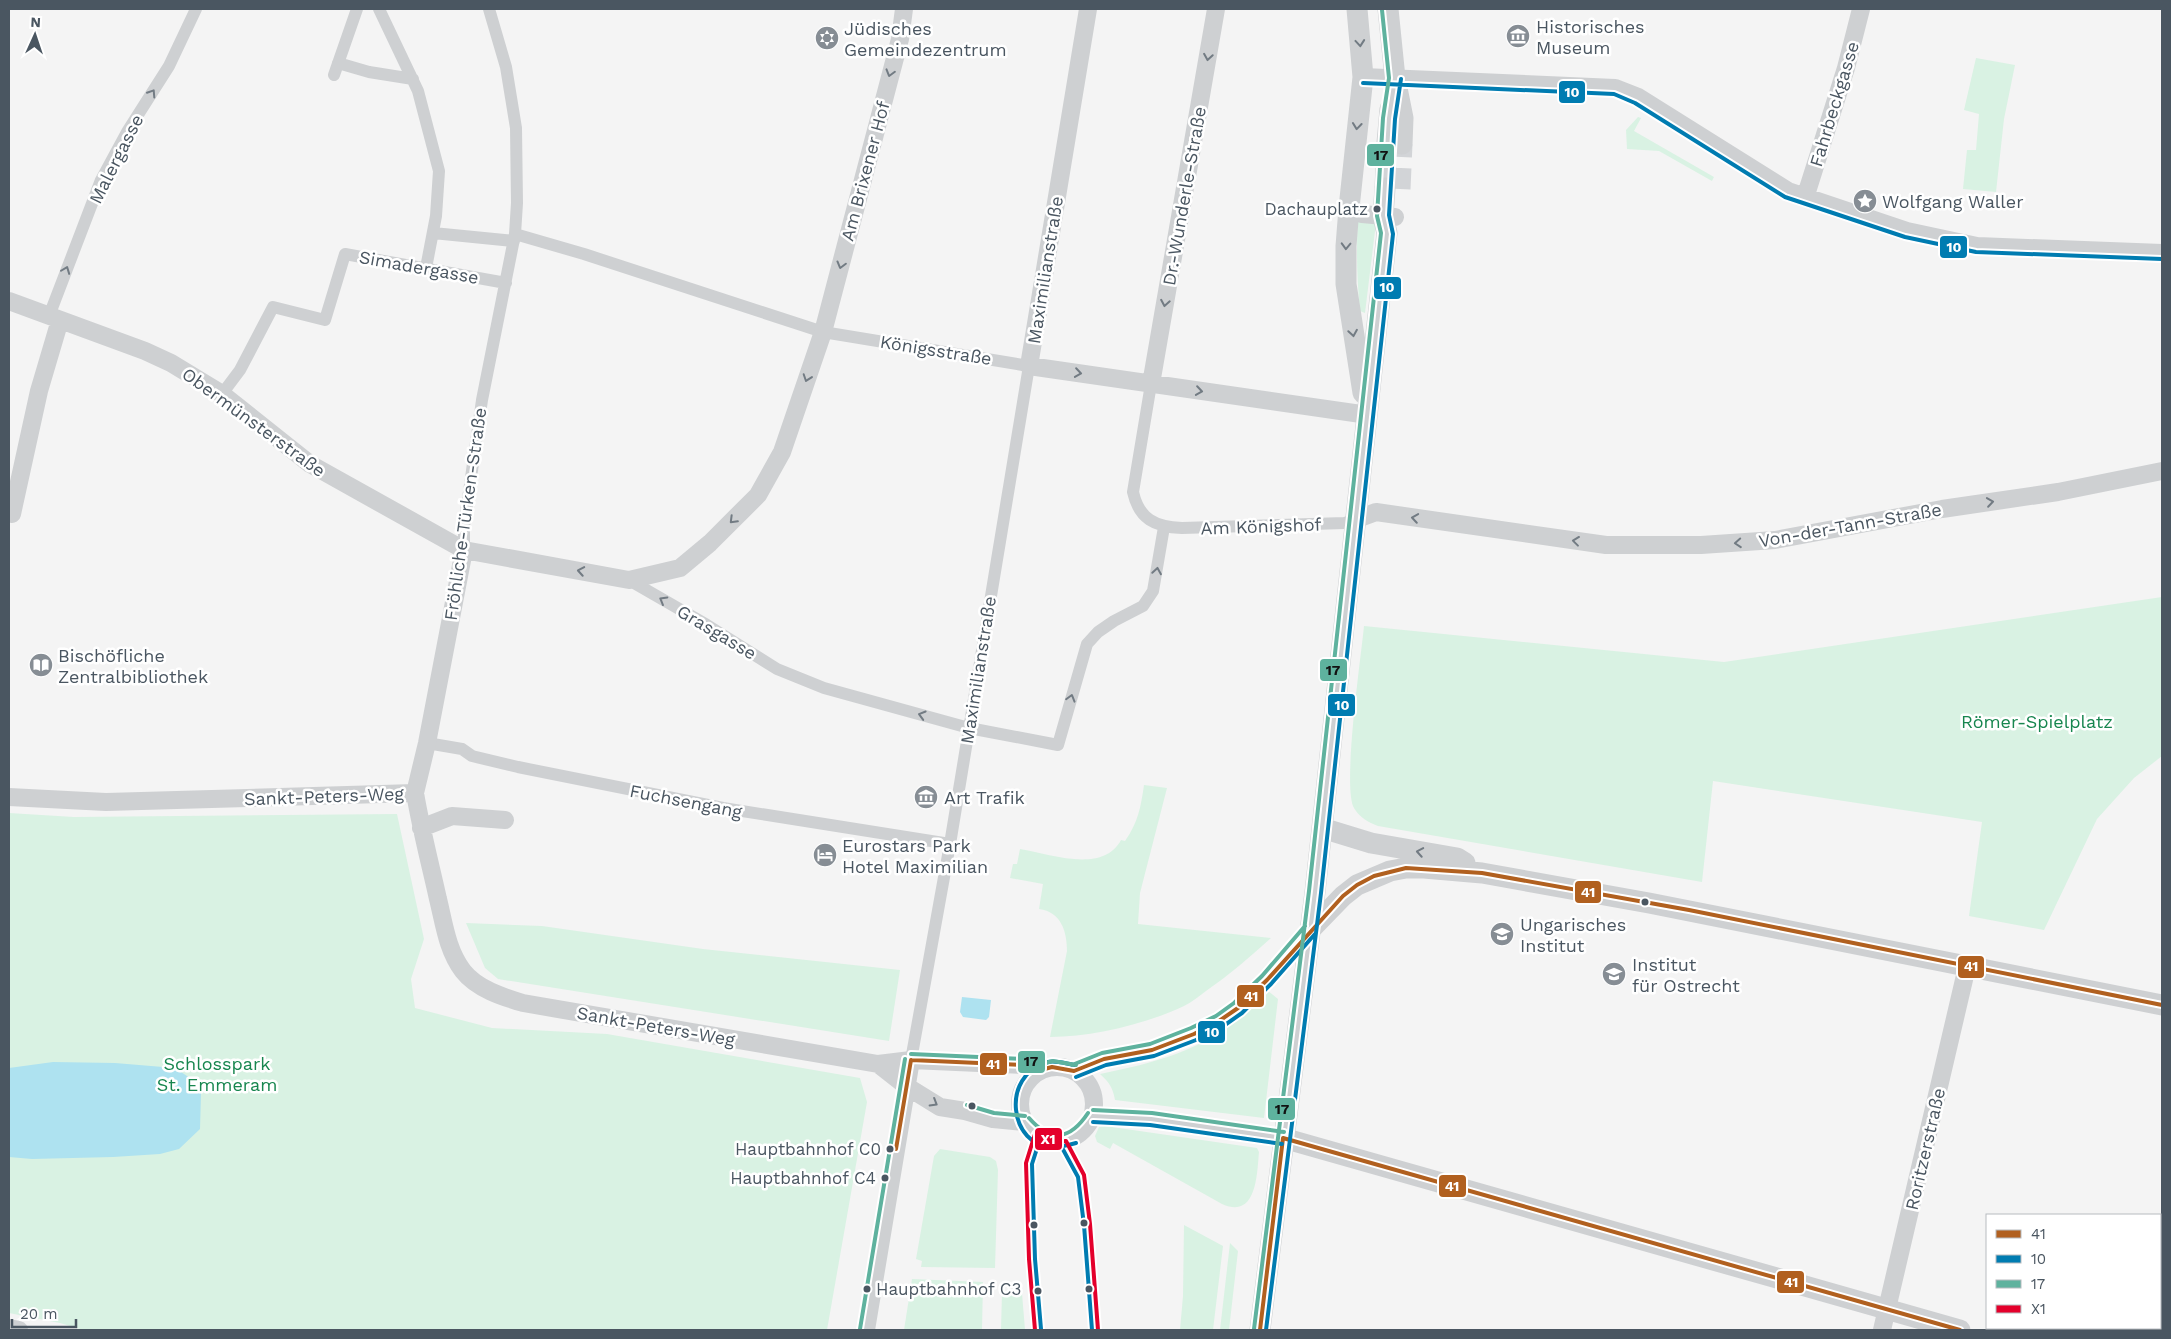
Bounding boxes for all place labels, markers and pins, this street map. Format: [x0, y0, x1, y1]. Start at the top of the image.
place label: Historisches Museum [1536, 16, 1645, 58]
place label: Jüdisches Gemeindezentrum [844, 18, 1007, 60]
museum icon: Historisches Museum [1505, 23, 1531, 49]
synagogue icon: Jüdisches Gemeindezentrum [814, 25, 840, 51]
place icon: Wolfgang Waller [1852, 188, 1878, 214]
place label: Wolfgang Waller [1882, 191, 2024, 212]
place label: Dachauplatz [1265, 199, 1368, 219]
marker: Dachauplatz [1372, 204, 1382, 214]
place label: Bischöfliche Zentralbibliothek [58, 645, 208, 687]
library icon: Bischöfliche Zentralbibliothek [28, 652, 54, 678]
museum icon: Art Trafik [913, 784, 939, 810]
place label: Art Trafik [944, 787, 1025, 808]
place label: Eurostars Park Hotel Maximilian [842, 835, 988, 877]
hotel icon: Eurostars Park Hotel Maximilian [812, 842, 838, 868]
unlabelled marker [1640, 897, 1650, 907]
place label: Ungarisches Institut [1520, 914, 1626, 956]
school or university icon: Ungarisches Institut [1489, 921, 1515, 947]
place label: Institut für Ostrecht [1632, 954, 1740, 996]
school or university icon: Institut für Ostrecht [1601, 961, 1627, 987]
unlabelled marker [967, 1101, 977, 1111]
place label: Hauptbahnhof C0 [735, 1139, 881, 1159]
marker: Hauptbahnhof C0 [885, 1144, 895, 1154]
place label: Hauptbahnhof C4 [730, 1168, 876, 1188]
marker: Hauptbahnhof C4 [880, 1173, 890, 1183]
unlabelled marker [1079, 1218, 1089, 1228]
unlabelled marker [1029, 1220, 1039, 1230]
place label: Hauptbahnhof C3 [876, 1279, 1021, 1299]
marker: Hauptbahnhof C3 [862, 1284, 872, 1294]
unlabelled marker [1084, 1284, 1094, 1294]
unlabelled marker [1033, 1286, 1043, 1296]

